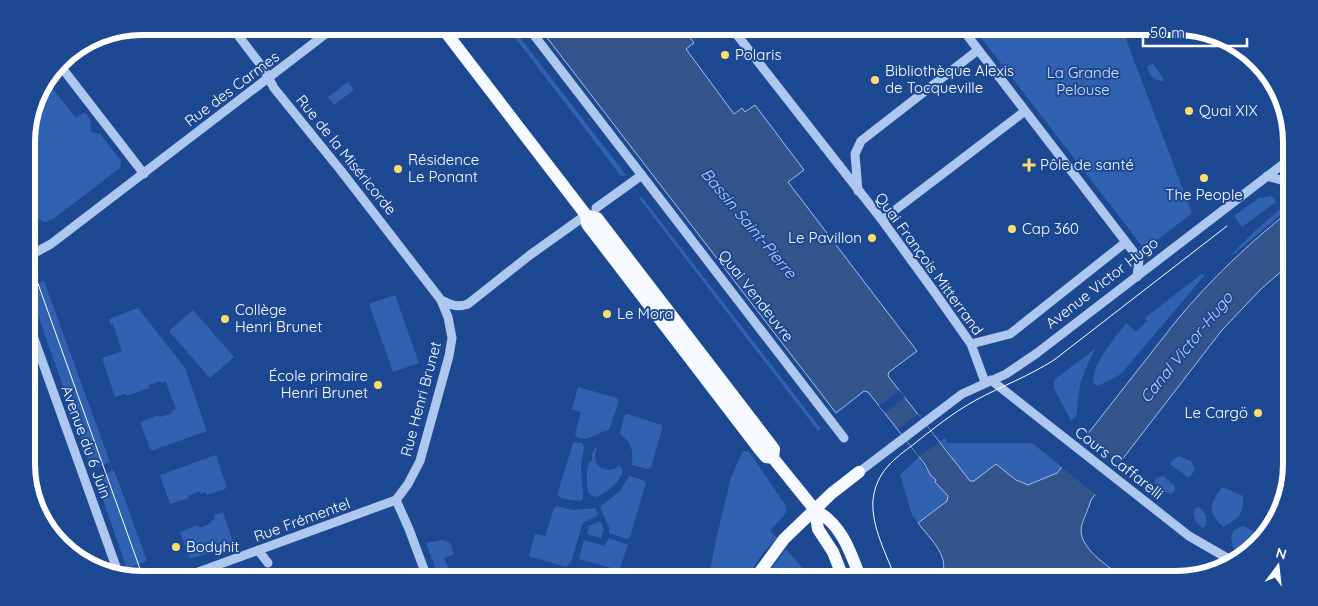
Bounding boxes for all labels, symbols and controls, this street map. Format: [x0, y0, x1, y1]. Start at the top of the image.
scale bar [1143, 15, 1247, 47]
text: 50 m [1150, 23, 1185, 42]
place label: Polaris [735, 45, 781, 64]
street label: Rue des Carmes [181, 47, 283, 130]
marker: Polaris [719, 49, 731, 61]
place label: Bibliothèque Alexis de Tocqueville [885, 61, 1014, 97]
park label: La Grande Pelouse [1047, 63, 1119, 99]
marker: Bibliothèque Alexis de Tocqueville [869, 74, 881, 86]
street label: Rue de la Miséricorde [292, 91, 401, 219]
place label: Quai XIX [1199, 101, 1258, 120]
marker: Quai XIX [1183, 105, 1195, 117]
place label: Résidence Le Ponant [408, 150, 479, 186]
place label: Pôle de santé [1040, 155, 1134, 174]
marker: Pôle de santé [1022, 158, 1036, 172]
marker: Résidence Le Ponant [392, 163, 404, 175]
water label: Bassin Saint-Pierre [697, 164, 802, 283]
marker: The People [1198, 172, 1210, 184]
place label: The People [1165, 185, 1243, 204]
street label: Quai François Mitterrand [871, 189, 988, 339]
place label: Cap 360 [1022, 219, 1079, 238]
marker: Cap 360 [1006, 223, 1018, 235]
place label: Le Pavillon [788, 228, 862, 247]
marker: Le Pavillon [866, 232, 878, 244]
street label: Avenue Victor Hugo [1042, 233, 1162, 332]
street label: Quai Vendeuvre [715, 246, 798, 345]
water label: Canal Victor-Hugo [1135, 287, 1238, 406]
place label: Collège Henri Brunet [235, 300, 322, 336]
place label: Le Mora [617, 304, 674, 323]
marker: Le Mora [601, 308, 613, 320]
marker: Collège Henri Brunet [219, 313, 231, 325]
street label: Rue Henri Brunet [396, 339, 445, 458]
place label: École primaire Henri Brunet [269, 366, 368, 402]
marker: École primaire Henri Brunet [372, 379, 384, 391]
street label: Avenue du 6 Juin [57, 383, 116, 501]
place label: Le Cargö [1185, 403, 1248, 422]
marker: Le Cargö [1252, 407, 1264, 419]
street label: Cours Caffarelli [1071, 422, 1167, 503]
street label: Rue Frémentel [251, 493, 353, 546]
place label: Bodyhit [186, 537, 239, 556]
marker: Bodyhit [170, 541, 182, 553]
north arrow [1253, 541, 1303, 591]
text: N [1274, 543, 1289, 563]

